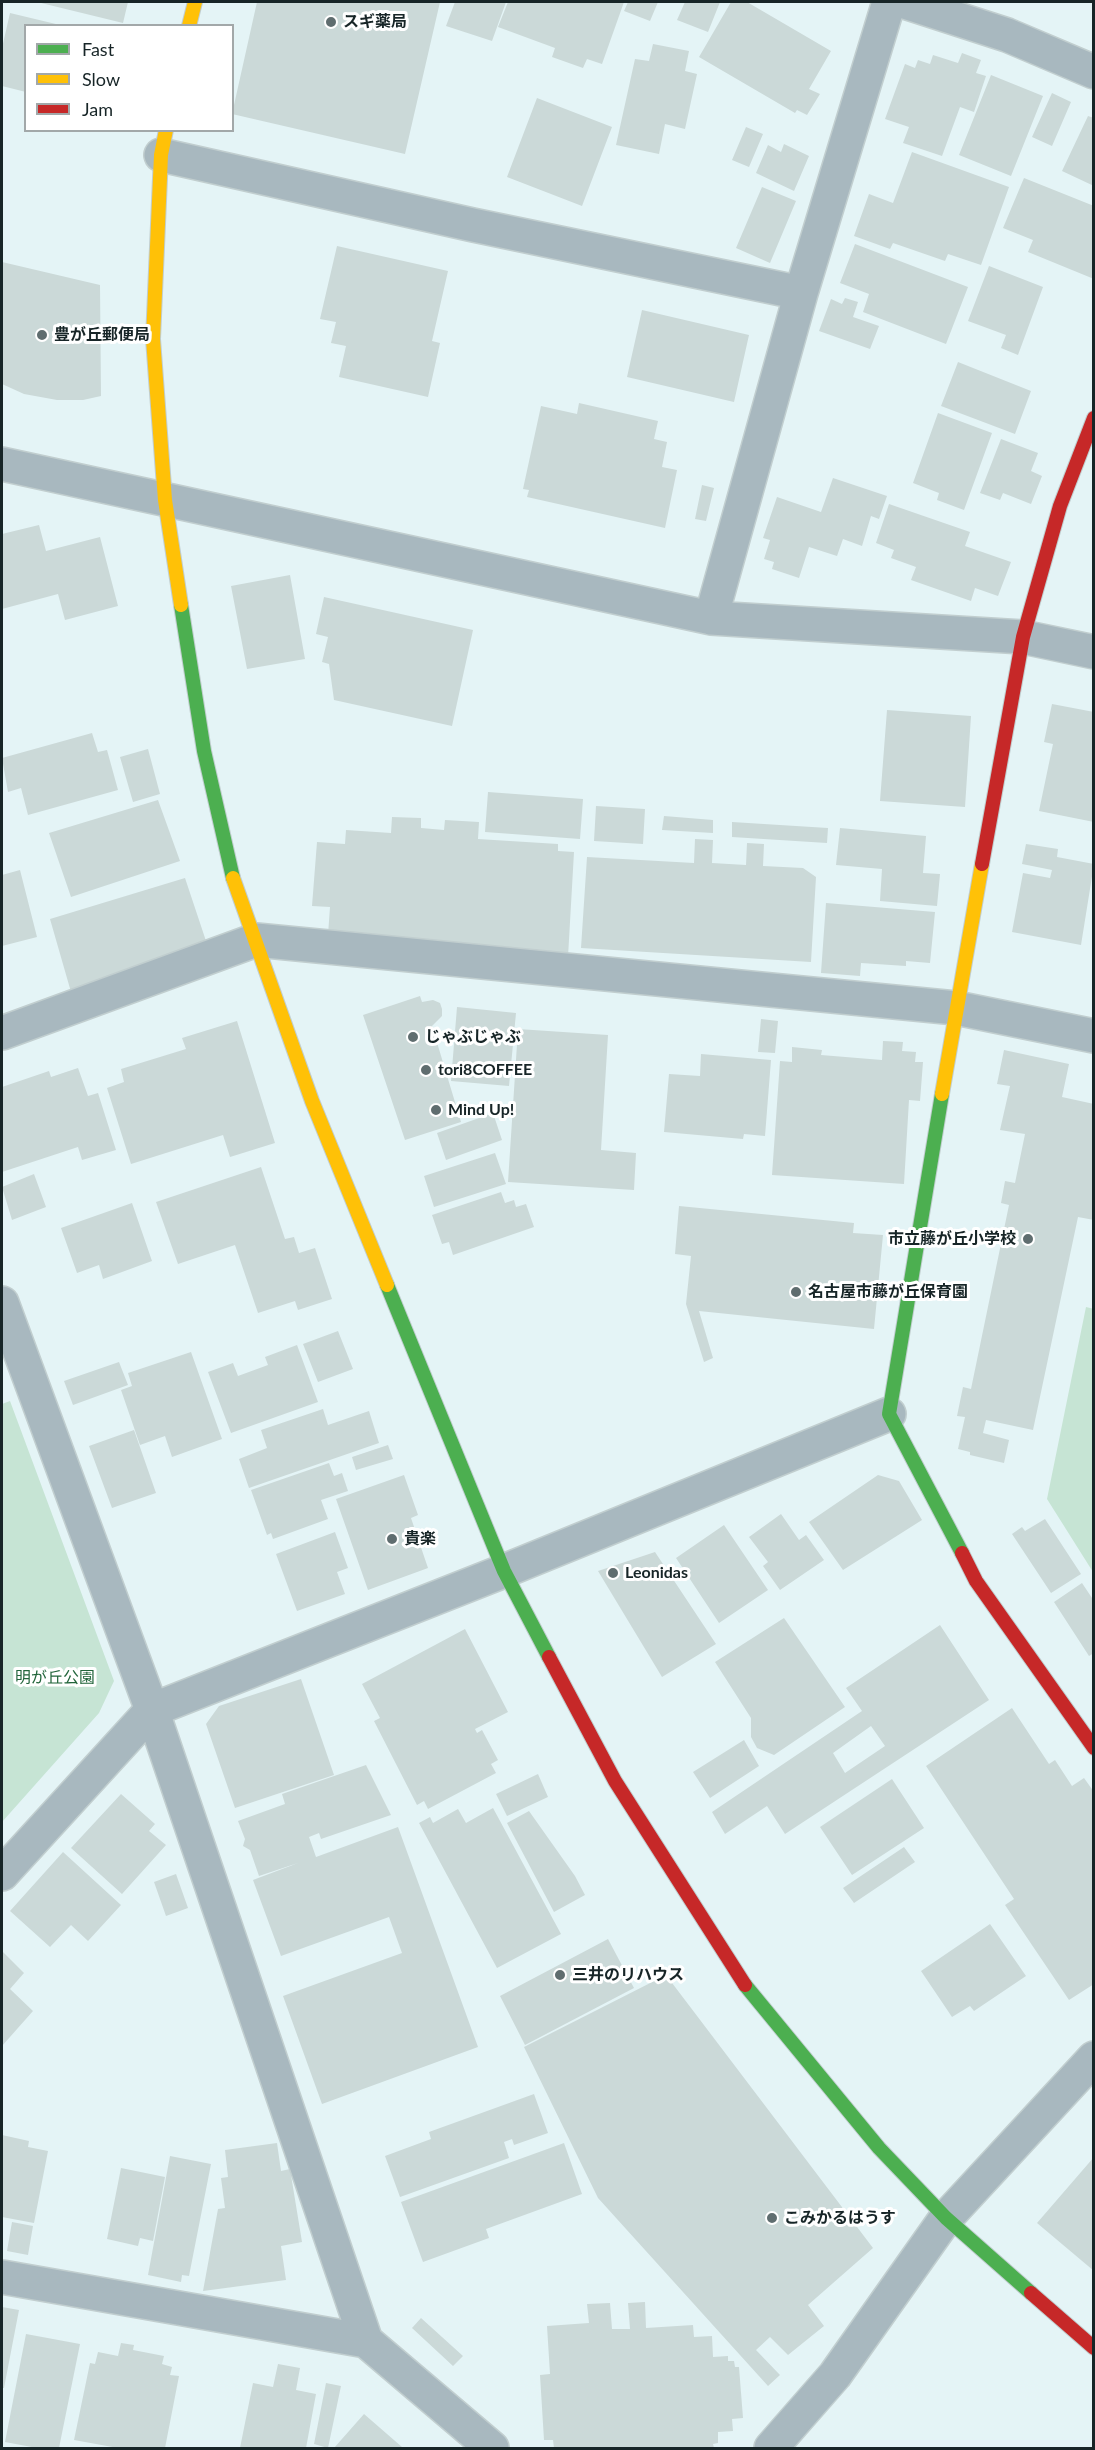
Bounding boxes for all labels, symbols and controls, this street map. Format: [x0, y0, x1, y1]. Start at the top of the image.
place label: スギ薬局 [343, 12, 407, 32]
marker: スギ薬局 [324, 15, 338, 29]
legend [24, 24, 234, 132]
text: Fast [82, 38, 114, 60]
text: Slow [82, 68, 120, 90]
text: Jam [82, 98, 113, 120]
place label: 豊が丘郵便局 [54, 325, 150, 345]
marker: 豊が丘郵便局 [35, 328, 49, 342]
place label: じゃぶじゃぶ [425, 1027, 521, 1047]
marker: じゃぶじゃぶ [406, 1030, 420, 1044]
place label: tori8COFFEE [438, 1060, 532, 1080]
marker: tori8COFFEE [419, 1063, 433, 1077]
place label: Mind Up! [448, 1100, 514, 1120]
marker: Mind Up! [429, 1103, 443, 1117]
place label: 市立藤が丘小学校 [888, 1229, 1016, 1249]
marker: 市立藤が丘小学校 [1021, 1232, 1035, 1246]
place label: 名古屋市藤が丘保育園 [808, 1282, 968, 1302]
marker: 名古屋市藤が丘保育園 [789, 1285, 803, 1299]
place label: 貴楽 [404, 1529, 436, 1549]
marker: 貴楽 [385, 1532, 399, 1546]
place label: Leonidas [625, 1563, 688, 1583]
marker: Leonidas [606, 1566, 620, 1580]
park label: 明が丘公園 [15, 1668, 95, 1688]
place label: 三井のリハウス [572, 1965, 684, 1985]
marker: 三井のリハウス [553, 1968, 567, 1982]
place label: こみかるはうす [784, 2208, 896, 2228]
marker: こみかるはうす [765, 2211, 779, 2225]

